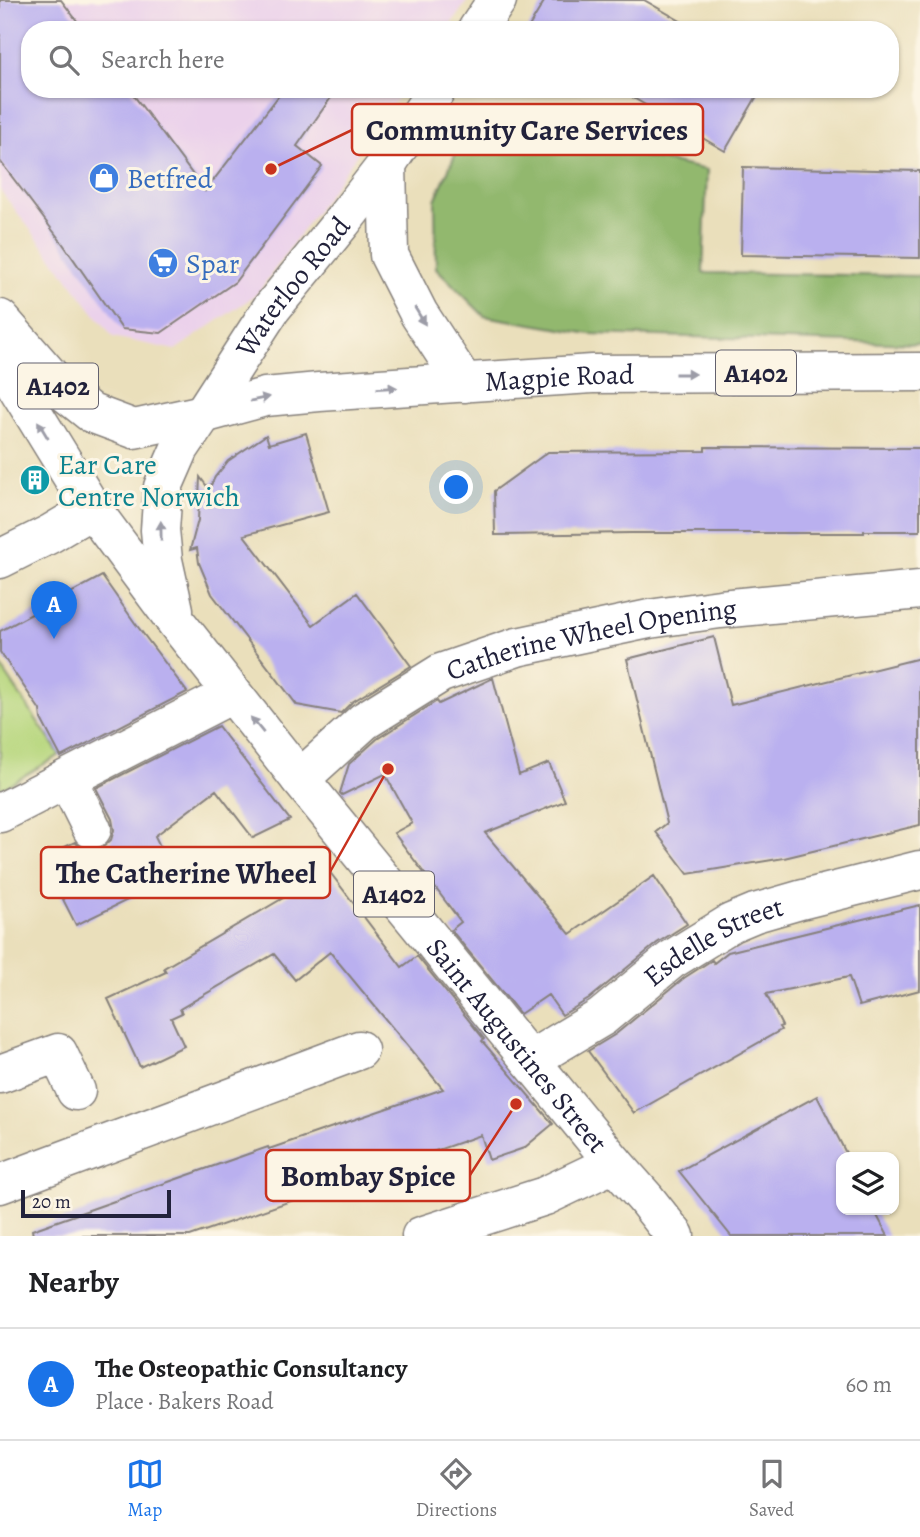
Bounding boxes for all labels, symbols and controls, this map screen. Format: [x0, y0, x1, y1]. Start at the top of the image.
search box [21, 21, 899, 98]
icon: search [45, 41, 83, 79]
text: Search here [101, 42, 225, 77]
callout: Community Care Services [352, 104, 703, 155]
text: Community Care Services [366, 110, 688, 150]
place label: Betfred [127, 160, 213, 198]
shop icon: Betfred [87, 161, 121, 195]
street label: Waterloo Road [226, 208, 360, 365]
place label: Spar [186, 245, 240, 283]
supermarket icon: Spar [146, 246, 180, 280]
one-way arrow [414, 306, 427, 325]
road number: A1402 [716, 350, 796, 396]
street label: Magpie Road [483, 356, 635, 401]
road number: A1402 [18, 364, 98, 408]
one-way arrow [674, 368, 696, 380]
one-way arrow [376, 383, 398, 394]
one-way arrow [249, 393, 271, 404]
one-way arrow [37, 421, 49, 440]
place label: Ear Care Centre Norwich [58, 446, 240, 516]
building icon: Ear Care Centre Norwich [18, 463, 52, 497]
your location [439, 470, 473, 504]
one-way arrow [156, 519, 167, 541]
pin: A [31, 581, 77, 639]
street label: Catherine Wheel Opening [441, 590, 738, 690]
one-way arrow [250, 717, 265, 735]
callout: The Catherine Wheel [41, 847, 330, 898]
text: The Catherine Wheel [56, 853, 316, 893]
road number: A1402 [354, 872, 434, 916]
street label: Esdelle Street [635, 888, 788, 995]
street label: Saint Augustines Street [417, 930, 616, 1161]
callout: Bombay Spice [266, 1150, 470, 1201]
map controls [836, 1152, 899, 1215]
button: layers [836, 1152, 899, 1215]
text: Bombay Spice [280, 1156, 456, 1196]
scale bar [21, 1187, 172, 1219]
text: 20 m [32, 1189, 71, 1215]
text: Nearby [28, 1262, 119, 1302]
text: The Osteopathic Consultancy [95, 1351, 407, 1386]
text: A [44, 1369, 58, 1400]
text: 60 m [845, 1369, 892, 1400]
text: Place · Bakers Road [95, 1386, 274, 1417]
tab: Map [126, 1455, 164, 1523]
tab: Directions [416, 1455, 497, 1523]
tab: Saved [749, 1455, 794, 1523]

